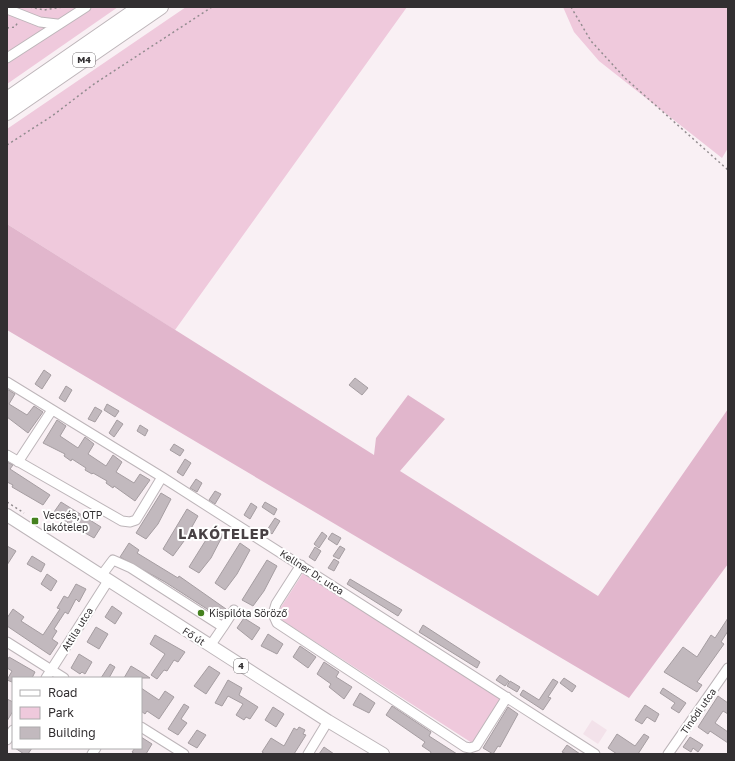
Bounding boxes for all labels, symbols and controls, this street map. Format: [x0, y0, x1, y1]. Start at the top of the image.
road number: M4 [73, 53, 95, 67]
place label: Vecsés, OTP lakótelep [43, 509, 103, 533]
marker: Vecsés, OTP lakótelep [30, 516, 40, 526]
district label: LAKÓTELEP [178, 525, 270, 542]
street label: Kellner Dr. utca [278, 547, 346, 597]
street label: Attila utca [59, 605, 95, 653]
place label: Kispilóta Söröző [209, 607, 287, 619]
marker: Kispilóta Söröző [196, 608, 206, 618]
street label: Fő út [180, 624, 208, 648]
road number: 4 [234, 659, 248, 673]
legend [12, 677, 142, 749]
text: Road [48, 685, 77, 700]
street label: Tinódi utca [678, 686, 718, 736]
text: Park [48, 705, 74, 720]
text: Building [48, 725, 96, 740]

